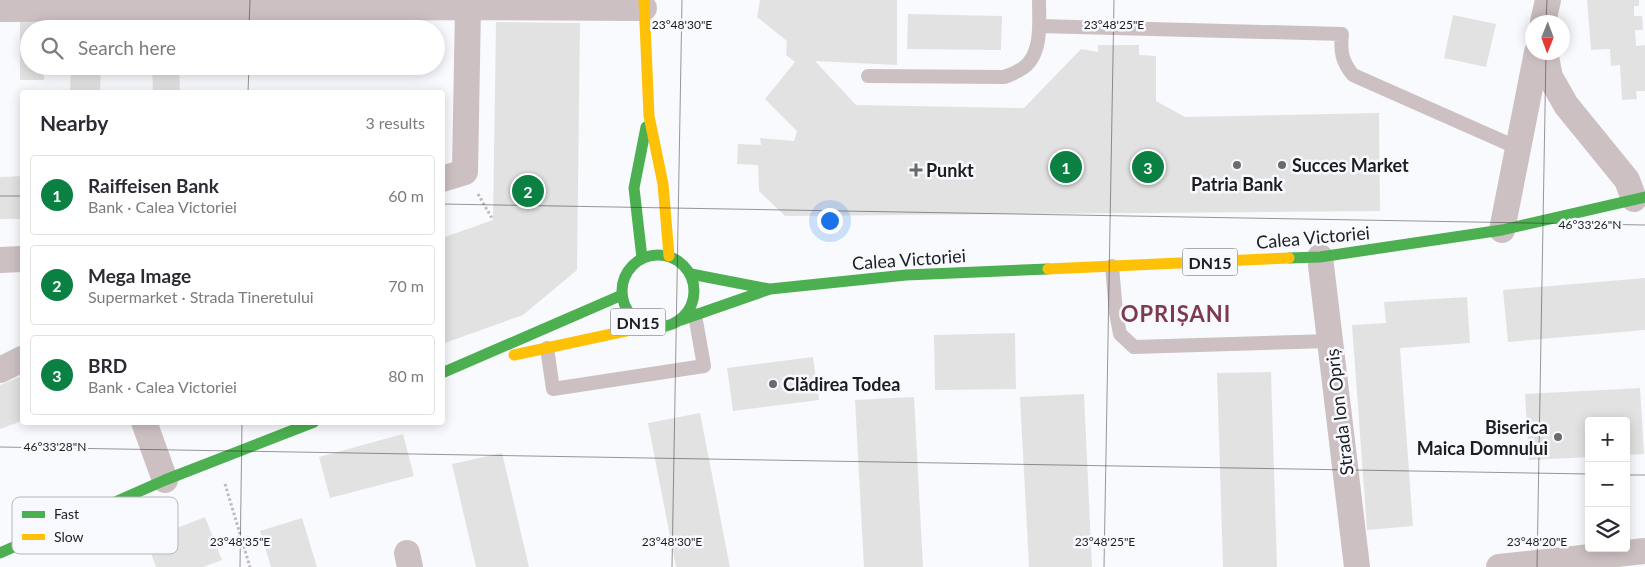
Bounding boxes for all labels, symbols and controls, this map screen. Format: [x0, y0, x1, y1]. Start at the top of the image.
north arrow [1525, 15, 1570, 60]
text: 23°48'30"E [652, 17, 712, 32]
text: 23°48'25"E [1084, 17, 1144, 32]
search box [20, 20, 445, 75]
icon: search [38, 34, 66, 62]
text: Search here [78, 36, 176, 59]
text: Nearby [40, 110, 108, 135]
text: 3 results [365, 113, 425, 132]
pin: 1 [1050, 148, 1082, 186]
pin: 3 [1132, 148, 1164, 186]
place label: Succes Market [1292, 154, 1409, 176]
place label: Punkt [926, 159, 974, 181]
marker: Patria Bank [1231, 159, 1243, 171]
marker: Succes Market [1276, 159, 1288, 171]
marker: Punkt [910, 164, 922, 176]
pin: 2 [512, 172, 544, 210]
place label: Patria Bank [1191, 173, 1283, 195]
text: Raiffeisen Bank [88, 174, 219, 197]
text: 1 [52, 186, 62, 205]
text: 60 m [388, 186, 424, 205]
text: Bank · Calea Victoriei [88, 197, 237, 216]
your location [817, 208, 843, 234]
text: 46°33'26"N [1559, 217, 1621, 232]
street label: Calea Victoriei [1255, 221, 1371, 253]
street label: Calea Victoriei [851, 244, 967, 274]
road number: DN15 [1182, 248, 1238, 276]
text: Mega Image [88, 264, 191, 287]
text: 2 [52, 276, 62, 295]
text: 70 m [388, 276, 424, 295]
text: Supermarket · Strada Tineretului [88, 287, 314, 306]
district label: OPRIȘANI [1121, 300, 1231, 327]
road number: DN15 [610, 308, 666, 336]
street label: Strada Ion Opriș [1320, 347, 1358, 477]
text: BRD [88, 354, 127, 377]
text: 3 [52, 366, 62, 385]
text: 80 m [388, 366, 424, 385]
place label: Clădirea Todea [783, 373, 900, 395]
text: Bank · Calea Victoriei [88, 377, 237, 396]
marker: Clădirea Todea [767, 378, 779, 390]
place label: Biserica Maica Domnului [1417, 416, 1548, 459]
map controls [1585, 417, 1630, 552]
button: + [1585, 417, 1630, 462]
marker: Biserica Maica Domnului [1552, 431, 1564, 443]
text: 46°33'28"N [24, 439, 86, 454]
button: − [1585, 462, 1630, 507]
legend [12, 497, 178, 554]
text: Fast [54, 505, 79, 522]
button: layers [1585, 507, 1630, 552]
text: Slow [54, 528, 84, 545]
text: 23°48'35"E [210, 534, 270, 549]
text: 23°48'30"E [642, 534, 702, 549]
text: 23°48'25"E [1075, 534, 1135, 549]
text: 23°48'20"E [1507, 534, 1567, 549]

